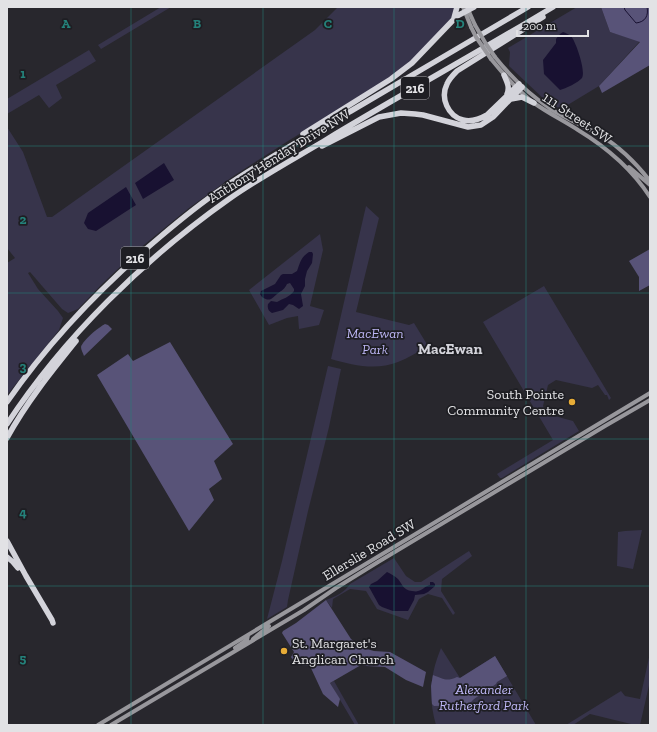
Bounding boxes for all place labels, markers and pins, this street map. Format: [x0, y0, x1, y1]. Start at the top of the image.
place label: South Pointe Community Centre [447, 386, 564, 419]
marker: South Pointe Community Centre [567, 397, 577, 407]
place label: St. Margaret's Anglican Church [292, 635, 394, 668]
marker: St. Margaret's Anglican Church [279, 646, 289, 656]

